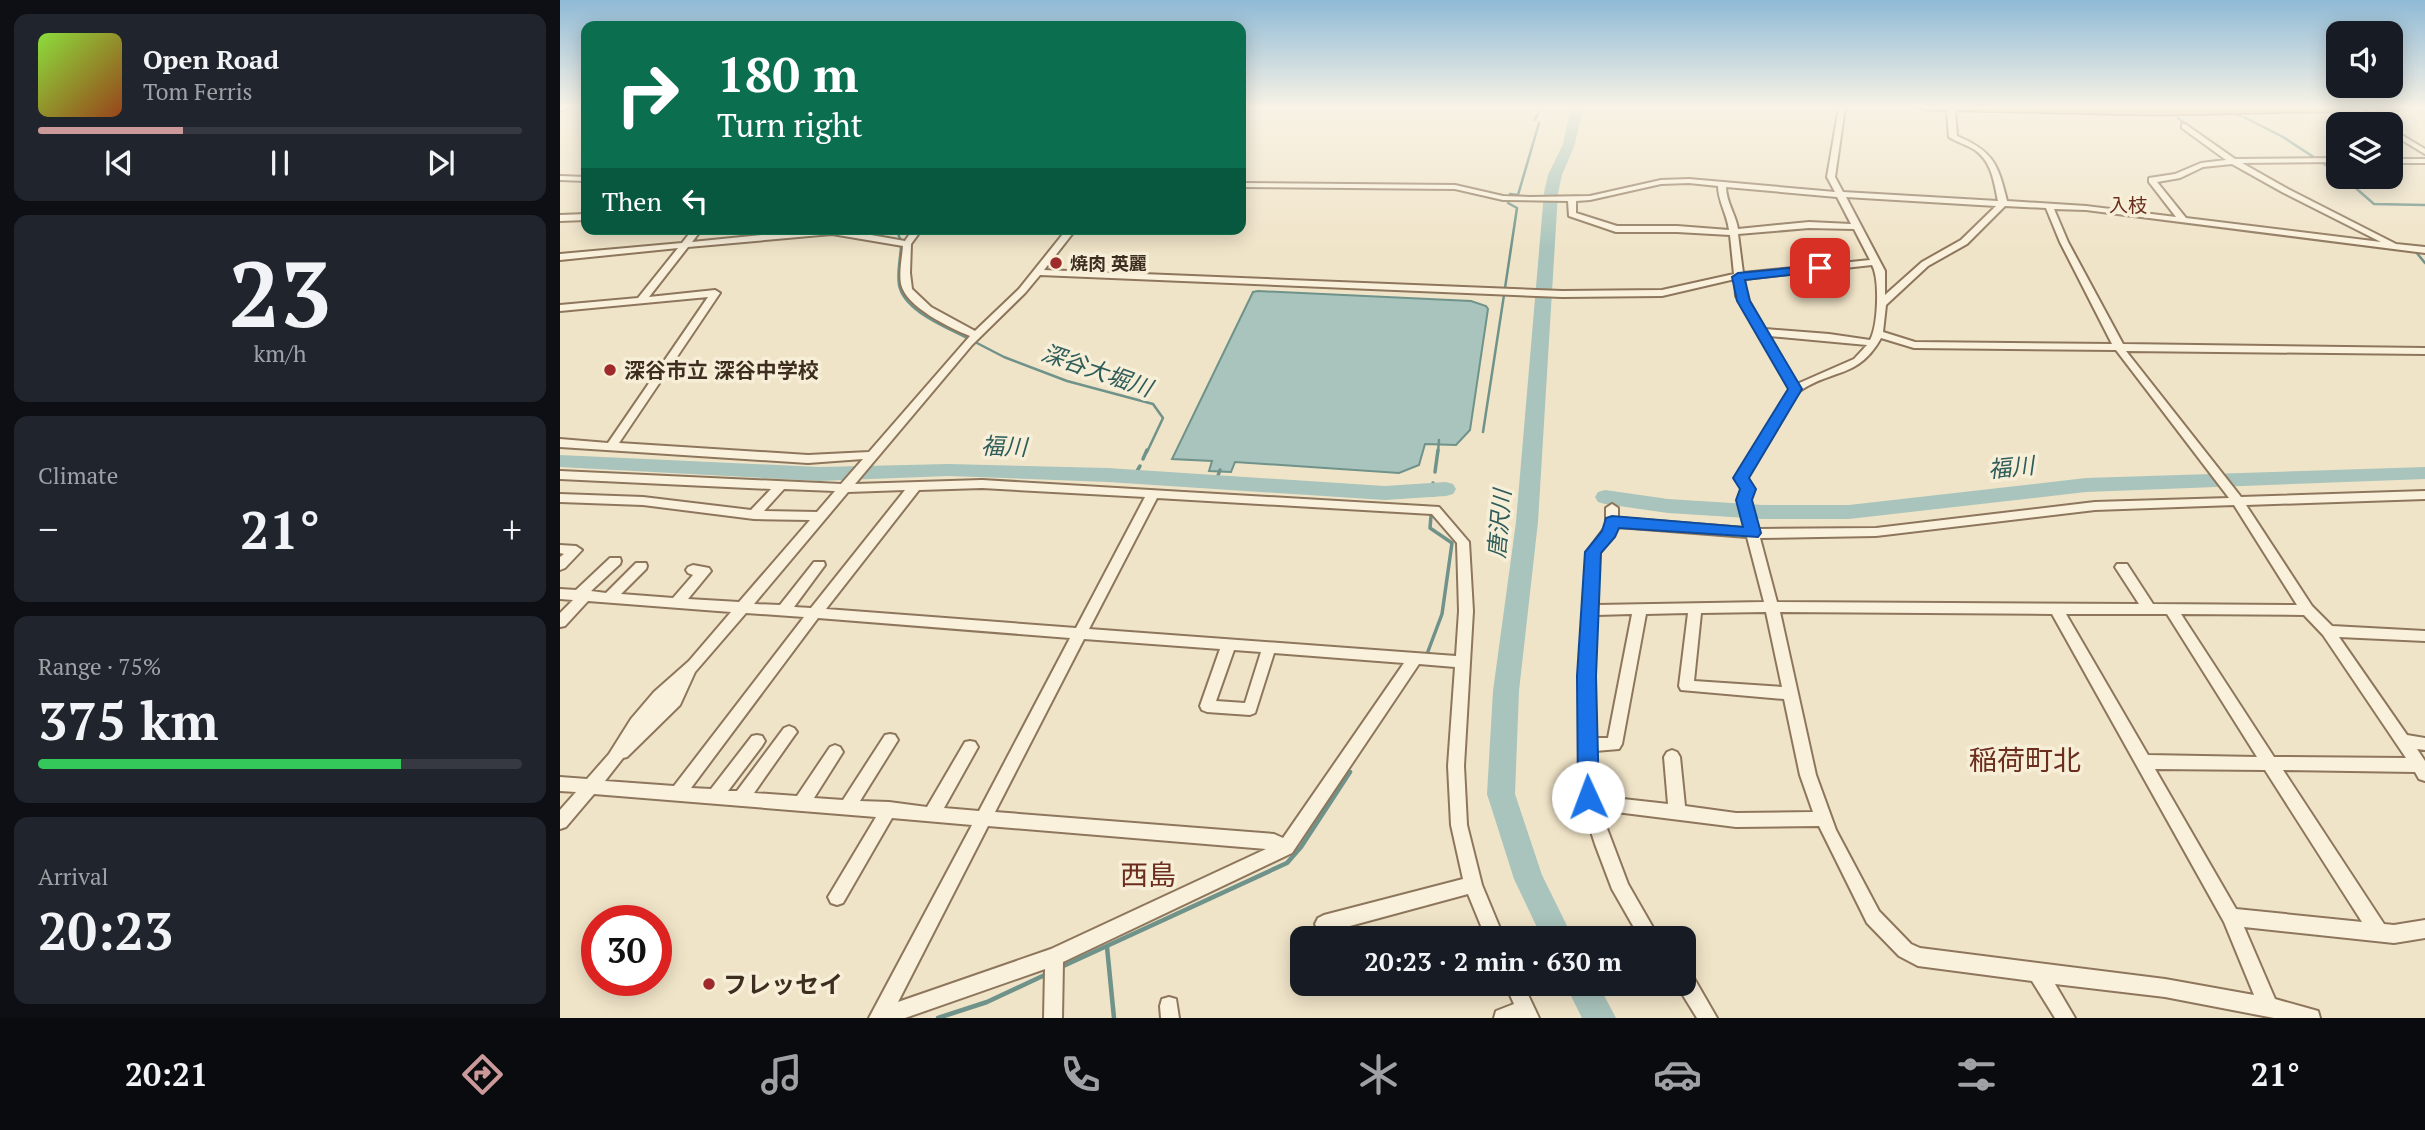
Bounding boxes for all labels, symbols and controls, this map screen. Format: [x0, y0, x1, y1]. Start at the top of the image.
map controls [2326, 21, 2403, 189]
button: sound [2326, 21, 2403, 98]
text: 180 m [717, 41, 859, 106]
text: Open Road [143, 42, 279, 76]
icon: right [602, 49, 693, 140]
text: Tom Ferris [143, 76, 253, 107]
text: Turn right [717, 104, 863, 146]
button: layers [2326, 112, 2403, 189]
icon: previous [100, 144, 138, 182]
icon: pause [261, 144, 299, 182]
icon: next [422, 144, 460, 182]
icon: left [676, 182, 714, 220]
text: Then [602, 184, 662, 218]
district label: 入枝 [2109, 192, 2147, 217]
text: 23 [229, 232, 331, 353]
pin [1790, 238, 1850, 298]
icon: arrive [1801, 249, 1839, 287]
place label: 焼肉 英麗 [1070, 251, 1147, 275]
marker: 焼肉 英麗 [1048, 255, 1064, 271]
water label: 深谷大堀川 [1038, 337, 1159, 404]
text: km/h [253, 338, 307, 369]
place label: 深谷市立 深谷中学校 [624, 356, 819, 384]
marker: 深谷市立 深谷中学校 [602, 362, 618, 378]
water label: 福川 [980, 430, 1031, 462]
water label: 福川 [1987, 449, 2038, 485]
text: Climate [38, 460, 118, 491]
water label: 唐沢川 [1481, 485, 1518, 560]
text: 21° [240, 495, 320, 564]
text: − [38, 504, 58, 554]
text: + [502, 504, 522, 554]
text: Range · 75% [38, 651, 161, 682]
text: 375 km [38, 686, 219, 755]
district label: 稲荷町北 [1969, 741, 2081, 778]
position arrow [1551, 760, 1625, 834]
district label: 西島 [1120, 856, 1176, 893]
text: Arrival [38, 861, 109, 892]
text: 20:23 [38, 896, 173, 965]
speed limit sign: 30 [581, 905, 672, 996]
text: 20:23 · 2 min · 630 m [1364, 944, 1622, 978]
place label: フレッセイ [723, 968, 843, 1000]
marker: フレッセイ [701, 976, 717, 992]
icon: directions [458, 1050, 507, 1099]
icon: music [757, 1050, 806, 1099]
icon: phone [1056, 1050, 1105, 1099]
icon: climate [1354, 1050, 1403, 1099]
icon: car [1653, 1050, 1702, 1099]
icon: filters [1952, 1050, 2001, 1099]
text: 20:21 [125, 1053, 208, 1095]
text: 21° [2251, 1053, 2300, 1095]

